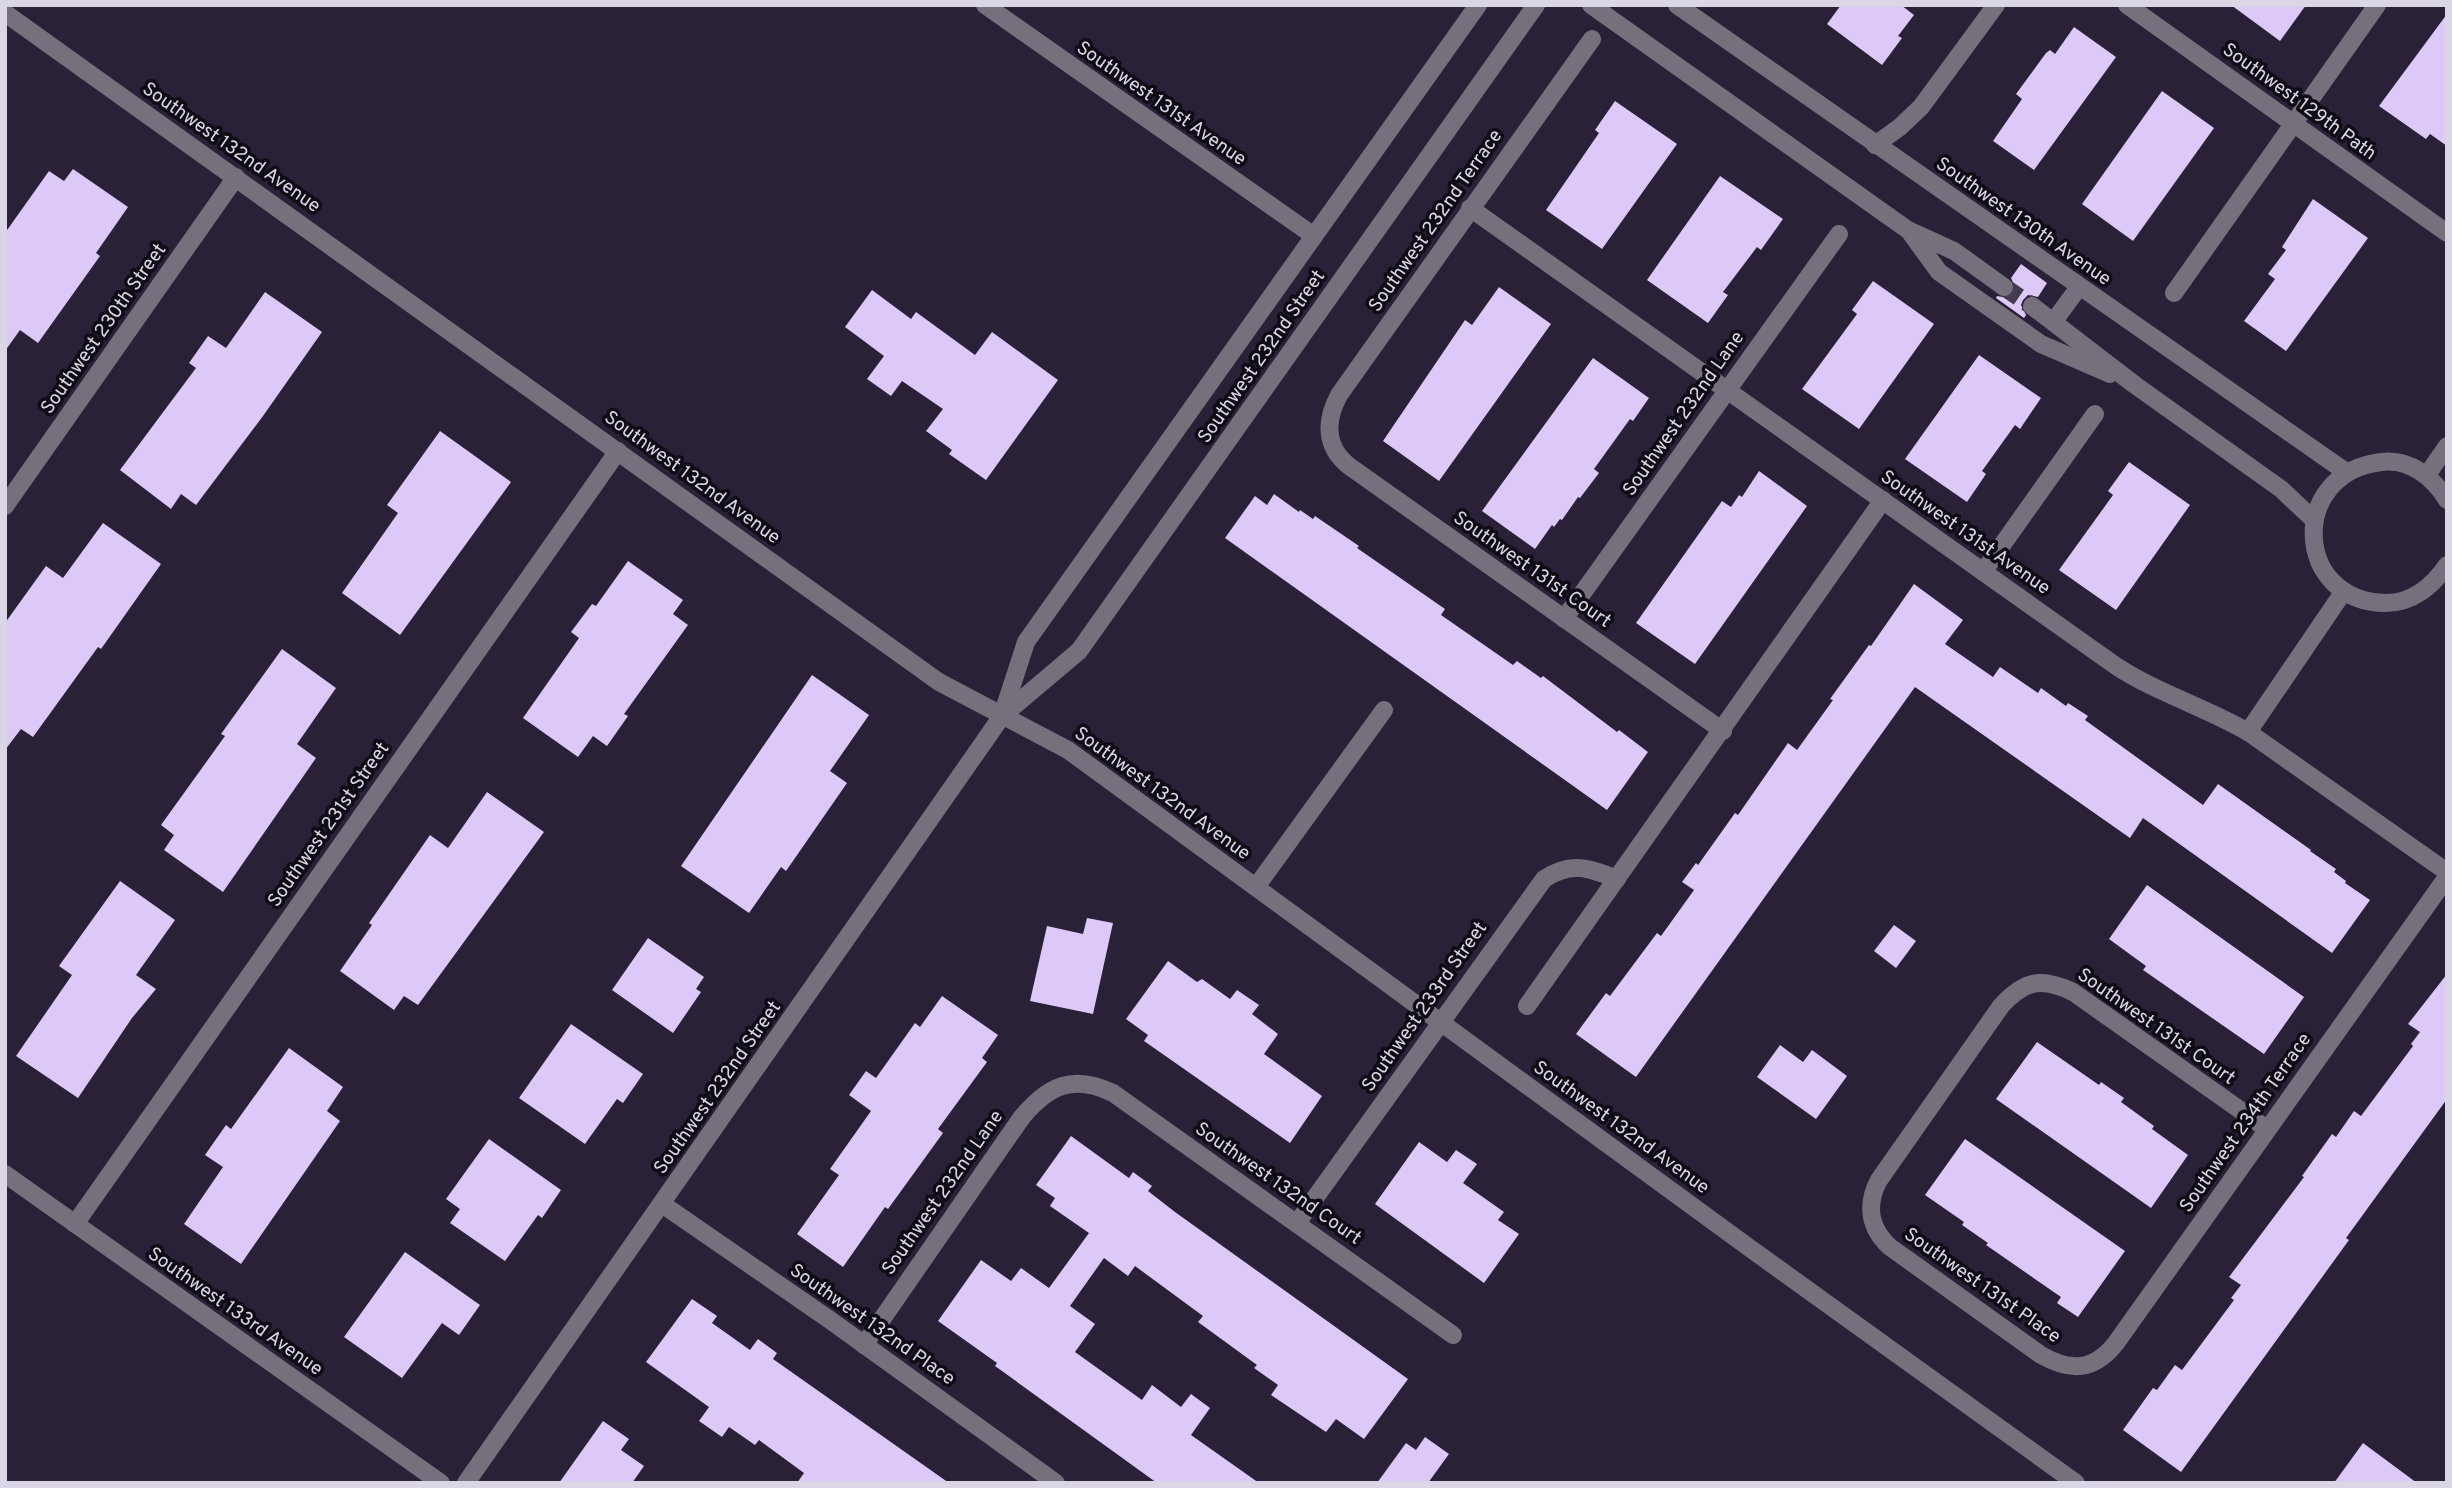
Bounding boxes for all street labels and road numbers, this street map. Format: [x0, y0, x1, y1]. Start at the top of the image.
street label: Southwest 131st Avenue [1071, 36, 1251, 172]
street label: Southwest 129th Path [2217, 38, 2381, 166]
street label: Southwest 132nd Avenue [137, 77, 325, 219]
street label: Southwest 232nd Terrace [1364, 125, 1508, 317]
street label: Southwest 130th Avenue [1931, 152, 2115, 292]
street label: Southwest 230th Street [36, 239, 172, 419]
street label: Southwest 232nd Street [1193, 266, 1331, 448]
street label: Southwest 232nd Lane [1618, 327, 1750, 501]
street label: Southwest 132nd Avenue [599, 406, 785, 550]
street label: Southwest 131st Avenue [1875, 465, 2055, 601]
street label: Southwest 131st Court [1448, 506, 1616, 634]
street label: Southwest 132nd Avenue [1069, 722, 1255, 866]
street label: Southwest 231st Street [263, 738, 395, 912]
street label: Southwest 233rd Street [1357, 917, 1493, 1097]
street label: Southwest 131st Court [2072, 963, 2240, 1091]
street label: Southwest 232nd Street [649, 997, 787, 1179]
street label: Southwest 234th Terrace [2175, 1029, 2317, 1217]
street label: Southwest 132nd Avenue [1528, 1056, 1714, 1200]
street label: Southwest 232nd Lane [877, 1106, 1009, 1280]
street label: Southwest 132nd Court [1190, 1117, 1366, 1251]
street label: Southwest 131st Place [1899, 1223, 2065, 1349]
street label: Southwest 133rd Avenue [143, 1242, 327, 1382]
street label: Southwest 132nd Place [785, 1259, 959, 1391]

